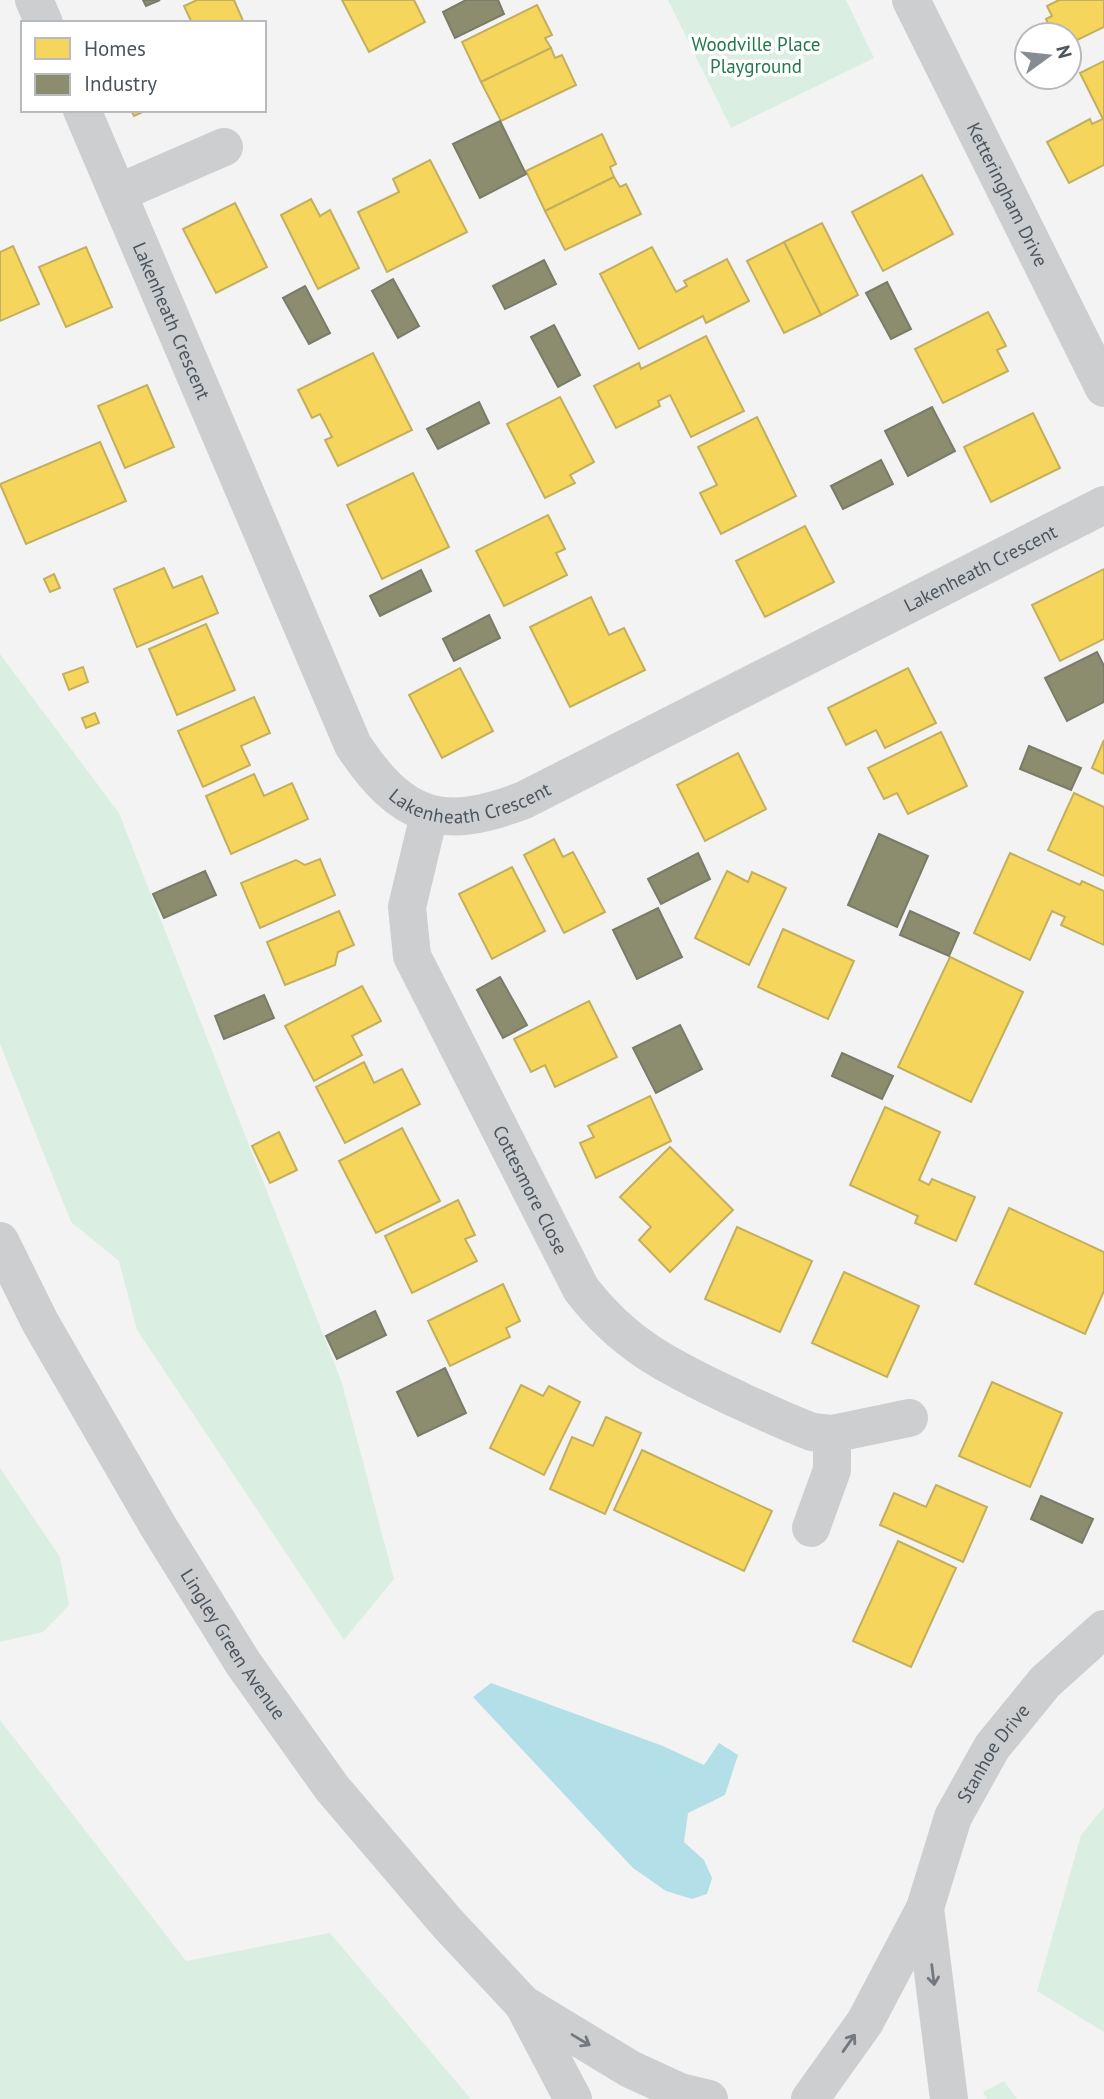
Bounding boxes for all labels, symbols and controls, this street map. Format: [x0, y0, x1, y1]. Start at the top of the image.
legend [21, 21, 266, 112]
north arrow [1013, 21, 1083, 91]
park label: Woodville Place Playground [692, 32, 820, 78]
text: Homes [84, 35, 146, 62]
text: N [1051, 42, 1078, 61]
text: Industry [84, 70, 157, 97]
street label: Ketteringham Drive [962, 118, 1054, 270]
street label: Lakenheath Crescent [128, 238, 216, 403]
street label: Lakenheath Crescent [900, 519, 1061, 617]
street label: Lakenheath Crescent [389, 772, 557, 798]
text: Lakenheath Crescent [384, 776, 555, 829]
street label: Cottesmore Close [488, 1121, 573, 1258]
street label: Lingley Green Avenue [175, 1564, 291, 1724]
street label: Stanhoe Drive [951, 1699, 1034, 1807]
one-way arrow [926, 1963, 939, 1986]
one-way arrow [571, 2033, 591, 2047]
one-way arrow [842, 2034, 856, 2053]

